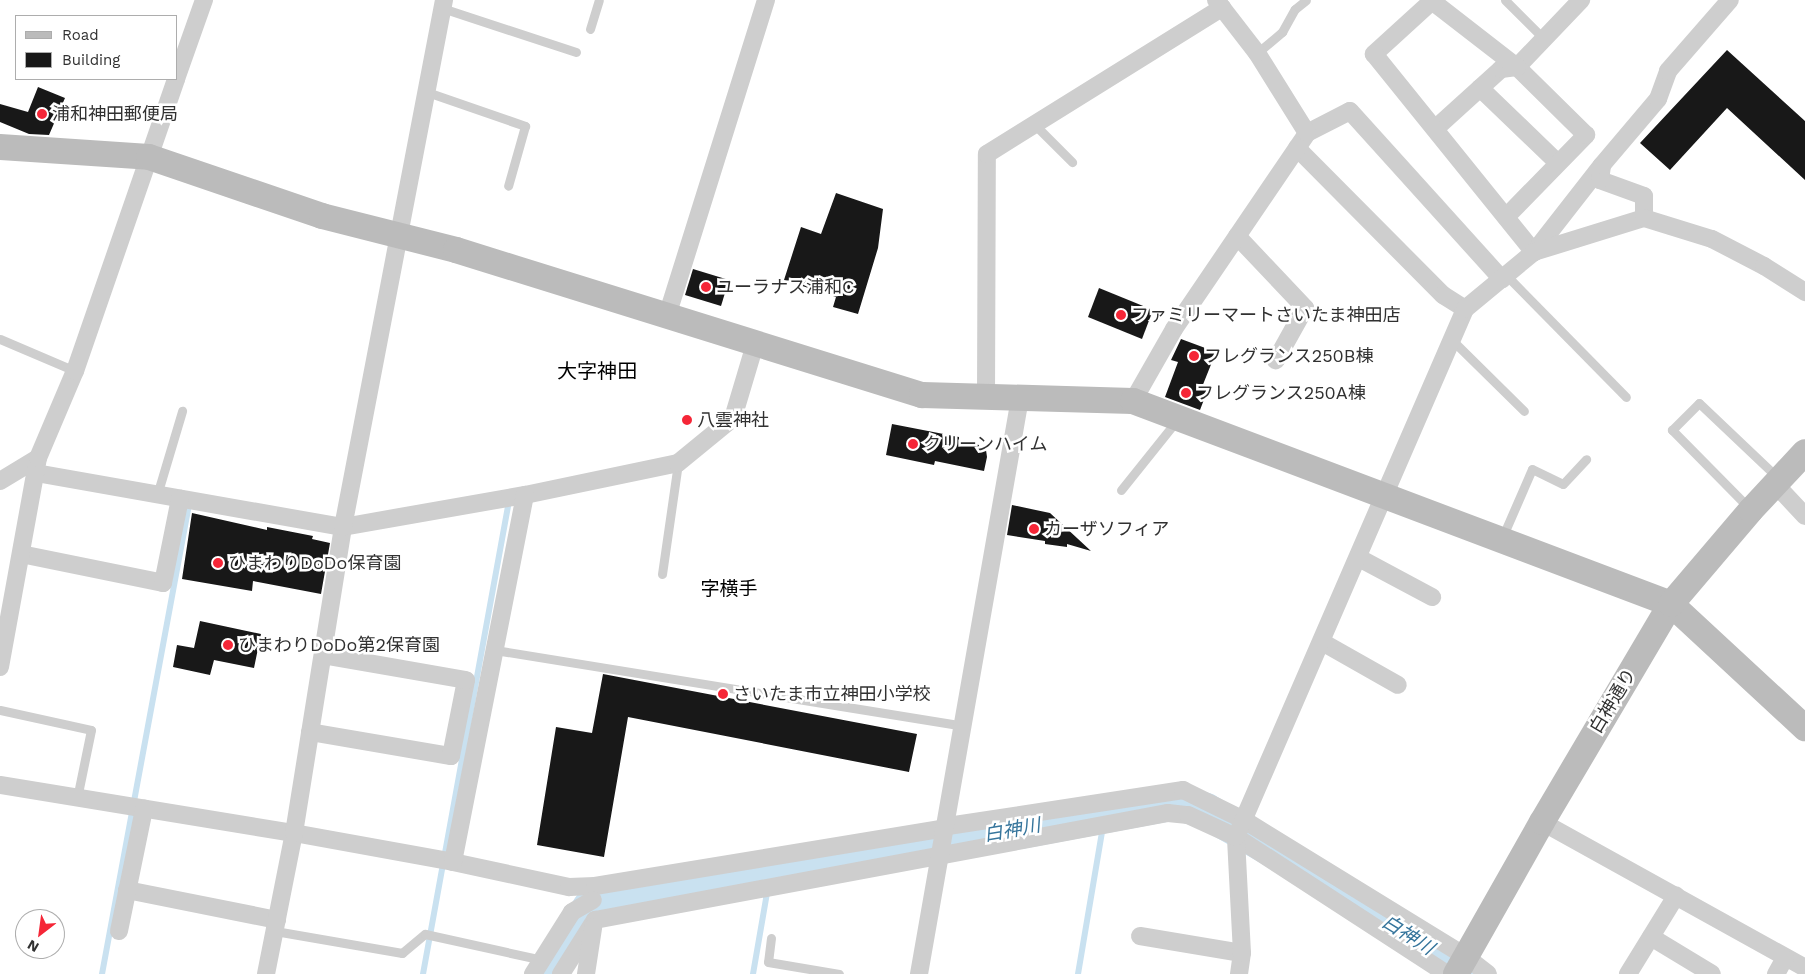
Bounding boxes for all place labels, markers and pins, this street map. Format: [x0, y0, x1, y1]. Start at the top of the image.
place label: 浦和神田郵便局 [52, 103, 178, 125]
marker: 浦和神田郵便局 [36, 108, 48, 120]
place label: ユーラナス浦和C [716, 276, 854, 298]
marker: ユーラナス浦和C [700, 281, 712, 293]
place label: ファミリーマートさいたま神田店 [1131, 304, 1401, 326]
marker: ファミリーマートさいたま神田店 [1115, 309, 1127, 321]
place label: フレグランス250B棟 [1204, 345, 1374, 367]
marker: フレグランス250B棟 [1188, 350, 1200, 362]
place label: フレグランス250A棟 [1196, 382, 1366, 404]
marker: フレグランス250A棟 [1180, 387, 1192, 399]
place label: 八雲神社 [697, 409, 769, 431]
marker: 八雲神社 [681, 414, 693, 426]
place label: クリーンハイム [923, 433, 1049, 455]
marker: クリーンハイム [907, 438, 919, 450]
place label: カーザソフィア [1044, 518, 1170, 540]
marker: カーザソフィア [1028, 523, 1040, 535]
place label: ひまわりDoDo保育園 [228, 552, 401, 574]
marker: ひまわりDoDo保育園 [212, 557, 224, 569]
place label: ひまわりDoDo第2保育園 [238, 634, 440, 656]
marker: ひまわりDoDo第2保育園 [222, 639, 234, 651]
place label: さいたま市立神田小学校 [733, 683, 931, 705]
marker: さいたま市立神田小学校 [717, 688, 729, 700]

